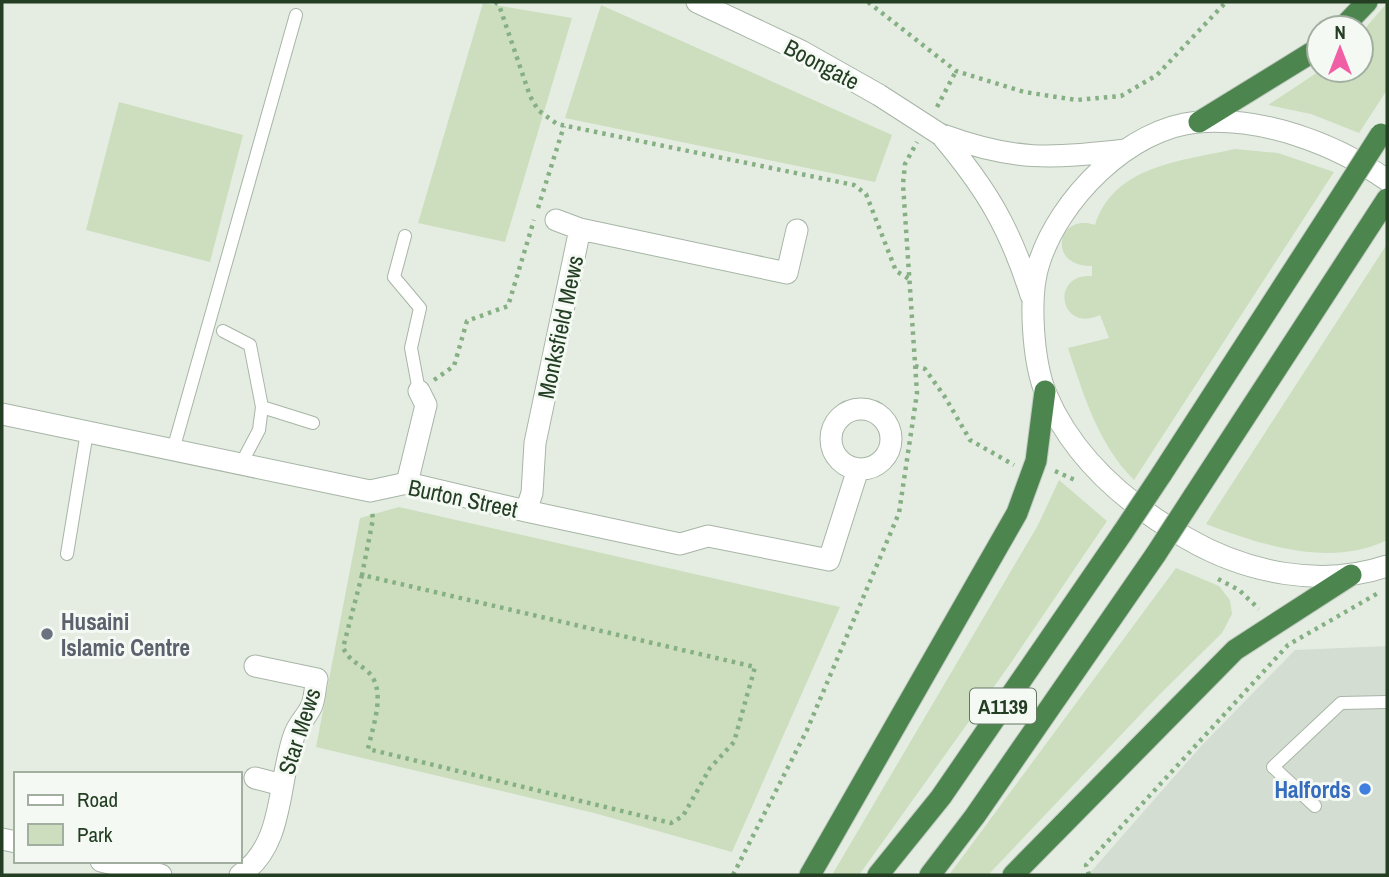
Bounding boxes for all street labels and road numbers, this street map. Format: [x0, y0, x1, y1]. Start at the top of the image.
street label: Boongate [779, 31, 865, 97]
street label: Monksfield Mews [530, 253, 590, 401]
street label: Burton Street [405, 471, 521, 525]
street label: Star Mews [270, 684, 328, 778]
road number: A1139 [970, 688, 1036, 724]

